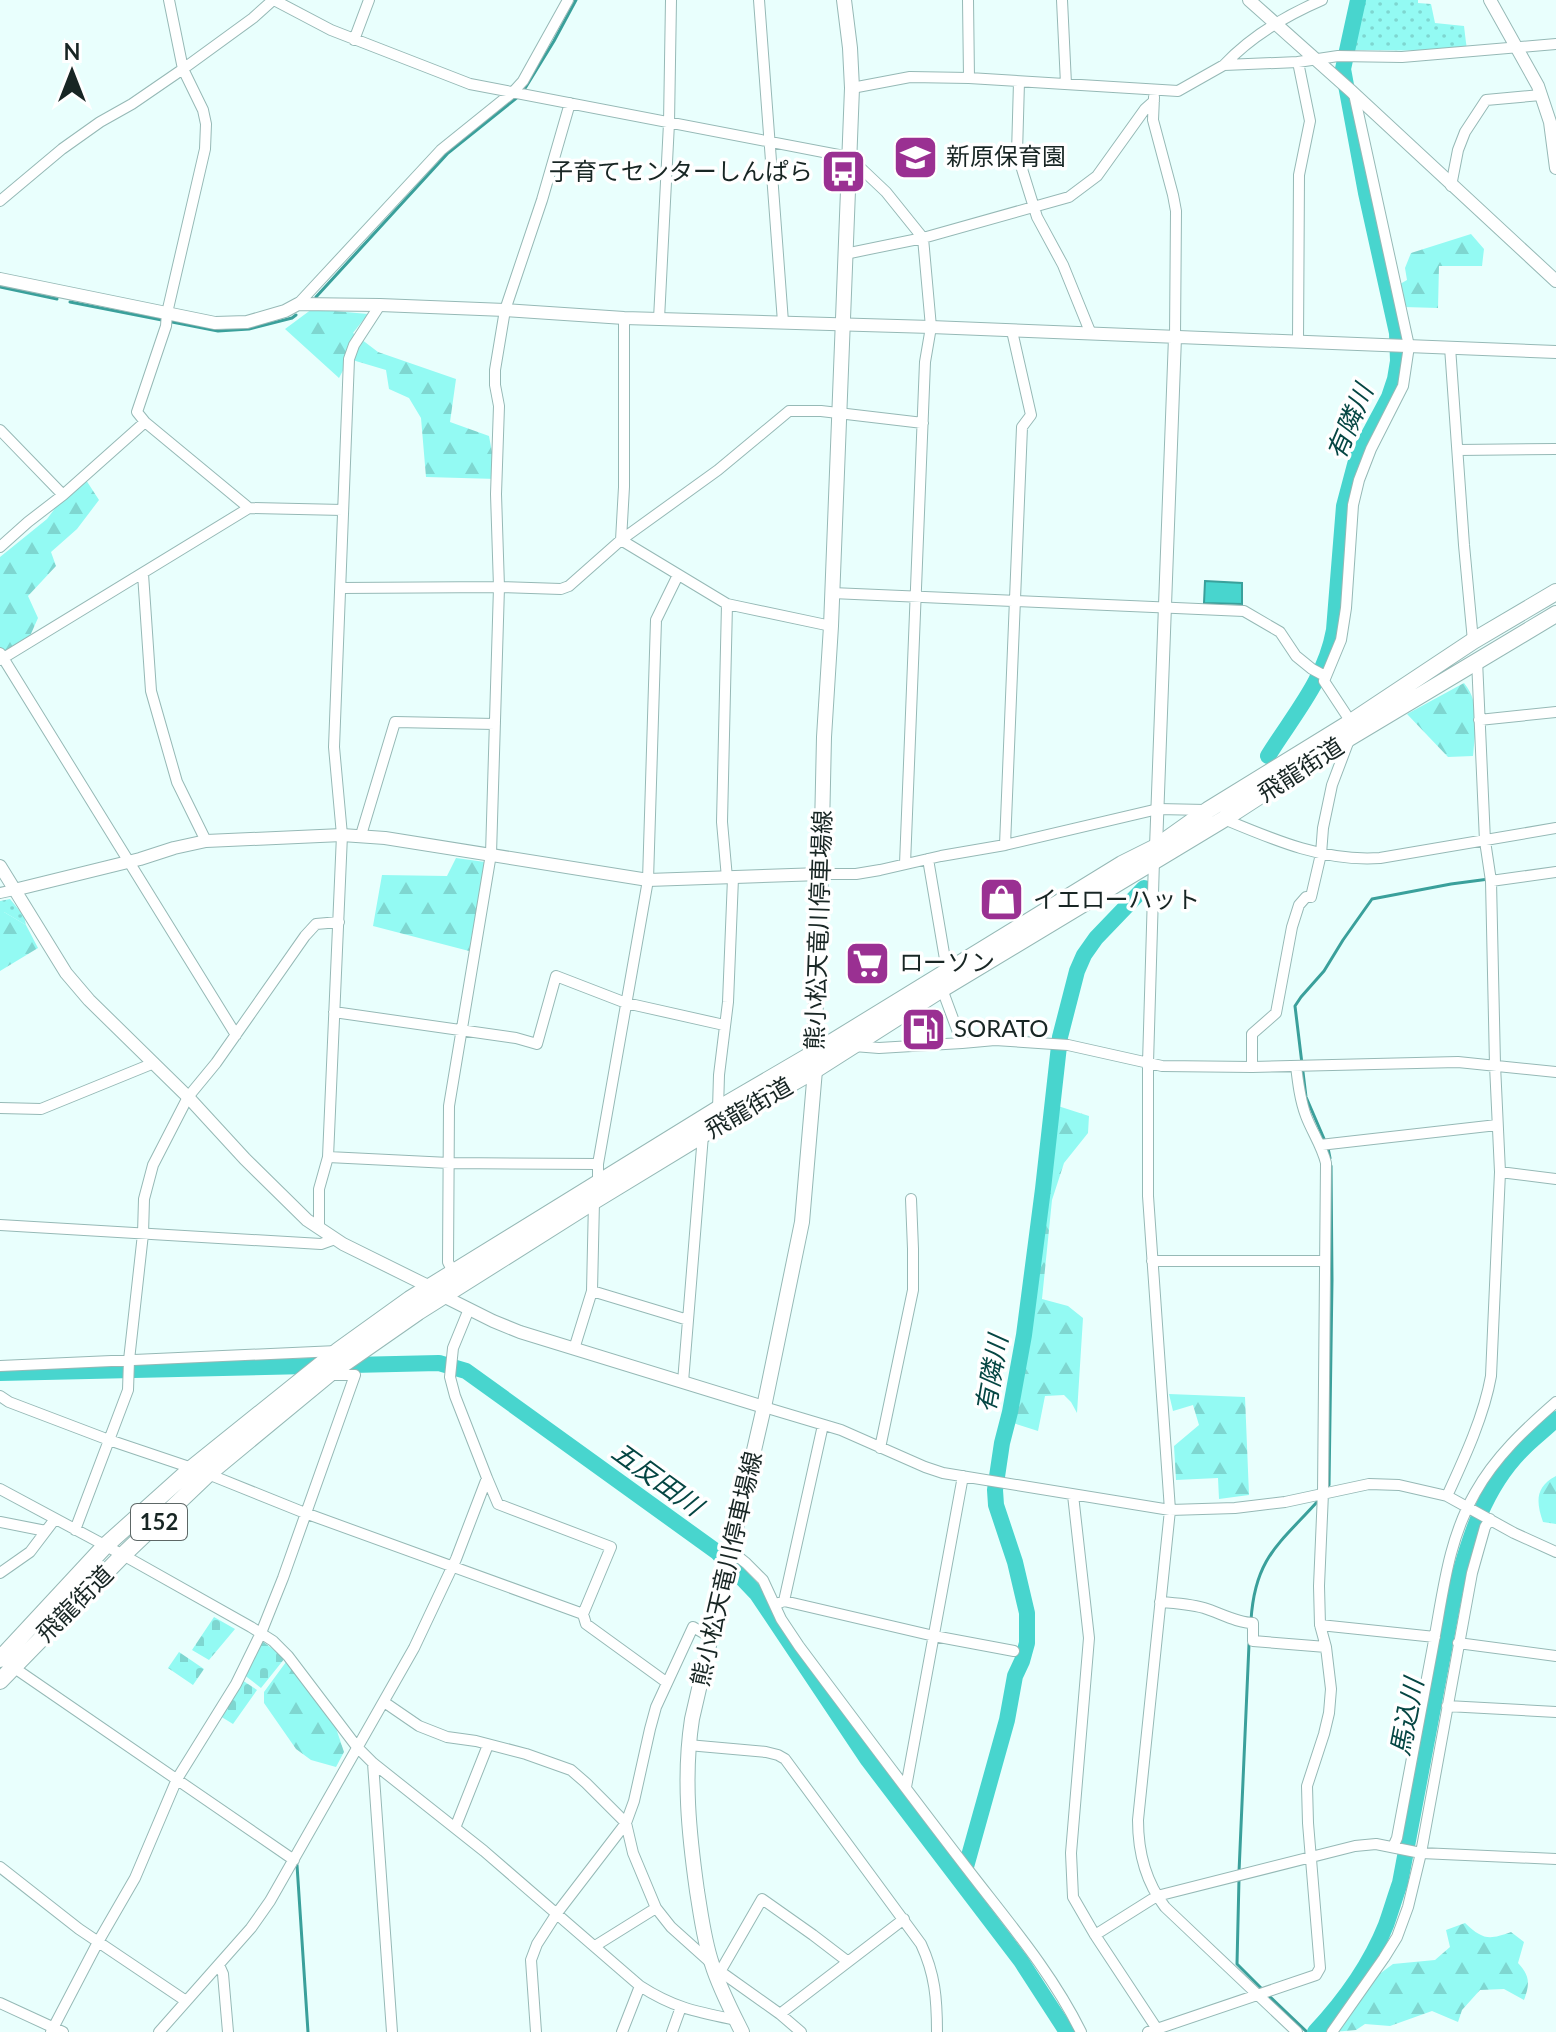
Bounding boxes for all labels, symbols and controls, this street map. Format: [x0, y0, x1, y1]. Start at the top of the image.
north arrow [32, 32, 112, 112]
text: N [64, 38, 80, 65]
school or university icon: 新原保育園 [891, 133, 939, 181]
place label: 新原保育園 [946, 141, 1066, 170]
bus stop icon: 子育てセンターしんぱら [820, 148, 868, 196]
place label: 子育てセンターしんぱら [549, 156, 813, 185]
water label: 有隣川 [1319, 377, 1380, 464]
street label: 飛龍街道 [1252, 730, 1348, 807]
street label: 熊小松天竜川停車場線 [799, 810, 836, 1050]
shop icon: イエローハット [978, 876, 1026, 924]
place label: イエローハット [1033, 884, 1200, 913]
supermarket icon: ローソン [844, 939, 892, 987]
place label: ローソン [899, 947, 995, 976]
fuel station icon: SORATO [899, 1005, 947, 1053]
place label: SORATO [954, 1013, 1048, 1042]
street label: 飛龍街道 [699, 1070, 797, 1143]
water label: 有隣川 [968, 1330, 1014, 1415]
water label: 五反田川 [606, 1435, 711, 1523]
street label: 熊小松天竜川停車場線 [684, 1448, 767, 1689]
road number: 152 [131, 1504, 187, 1540]
street label: 飛龍街道 [30, 1559, 118, 1647]
water label: 馬込川 [1383, 1673, 1430, 1758]

